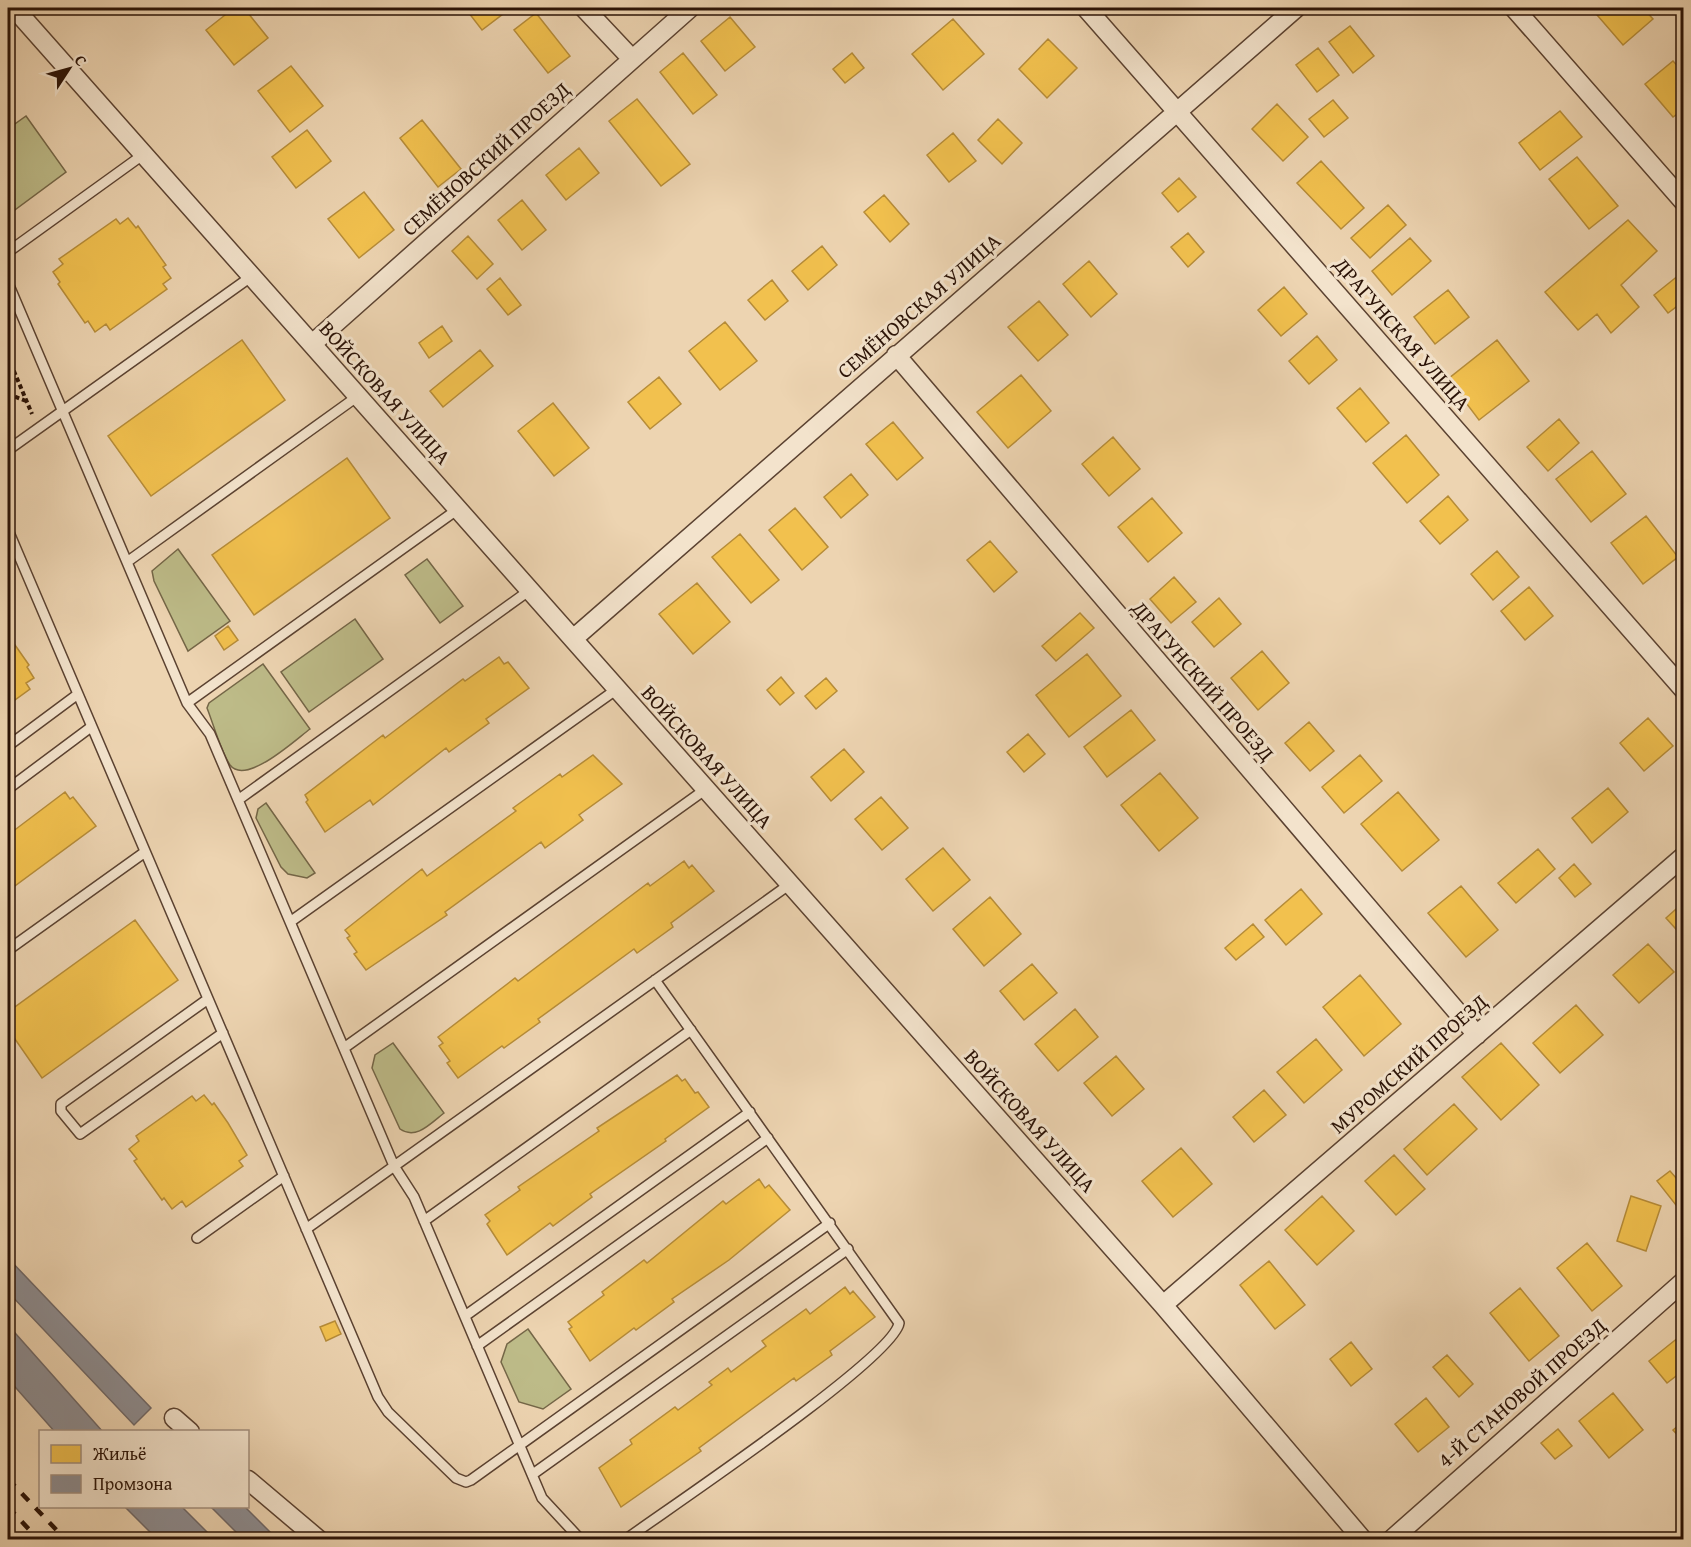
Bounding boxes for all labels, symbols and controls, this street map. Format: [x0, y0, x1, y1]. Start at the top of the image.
north arrow [39, 39, 99, 99]
text: С [69, 49, 94, 71]
street label: СЕМЁНОВСКИЙ ПРОЕЗД [394, 74, 577, 243]
street label: СЕМЁНОВСКАЯ УЛИЦА [830, 225, 1008, 386]
street label: ДРАГУНСКАЯ УЛИЦА [1326, 249, 1478, 418]
street label: ВОЙСКОВАЯ УЛИЦА [312, 314, 459, 472]
street label: ДРАГУНСКИЙ ПРОЕЗД [1124, 593, 1282, 768]
street label: ВОЙСКОВАЯ УЛИЦА [634, 678, 781, 836]
street label: МУРОМСКИЙ ПРОЕЗД [1323, 986, 1494, 1141]
street label: ВОЙСКОВАЯ УЛИЦА [957, 1042, 1104, 1200]
street label: 4-Й СТАНОВОЙ ПРОЕЗД [1431, 1311, 1613, 1475]
legend [39, 1430, 249, 1508]
text: Жильё [92, 1440, 147, 1467]
text: Промзона [93, 1470, 173, 1497]

